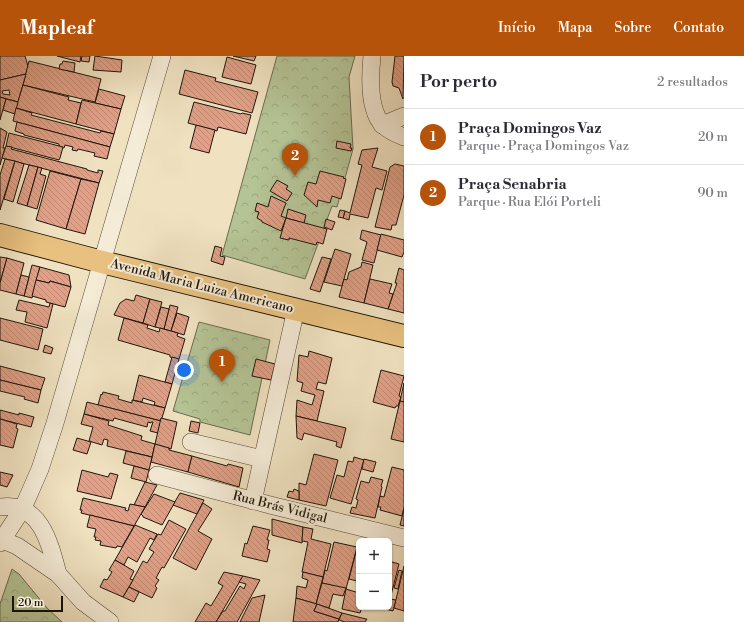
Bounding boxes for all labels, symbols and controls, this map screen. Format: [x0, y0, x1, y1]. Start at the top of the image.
text: Mapleaf [20, 16, 93, 40]
text: Início [498, 19, 536, 37]
text: Mapa [558, 19, 592, 37]
text: Sobre [614, 19, 651, 37]
text: Contato [673, 19, 724, 37]
text: Por perto [420, 71, 497, 93]
text: 2 resultados [657, 74, 728, 90]
text: Praça Domingos Vaz [458, 119, 601, 138]
text: 1 [430, 129, 436, 145]
text: 20 m [698, 129, 728, 145]
text: Parque · Praça Domingos Vaz [458, 138, 629, 154]
pin: 2 [282, 143, 308, 176]
text: Praça Senabria [458, 175, 567, 194]
text: 2 [429, 185, 437, 201]
text: 90 m [697, 185, 728, 201]
text: Parque · Rua Elói Porteli [458, 194, 601, 210]
street label: Avenida Maria Luiza Americano [108, 255, 295, 317]
pin: 1 [209, 349, 235, 382]
your location [174, 360, 194, 380]
street label: Rua Brás Vidigal [231, 488, 329, 527]
map controls [356, 538, 392, 610]
button: + [356, 538, 392, 574]
button: − [356, 574, 392, 610]
scale bar [12, 594, 63, 613]
text: 20 m [18, 596, 43, 610]

